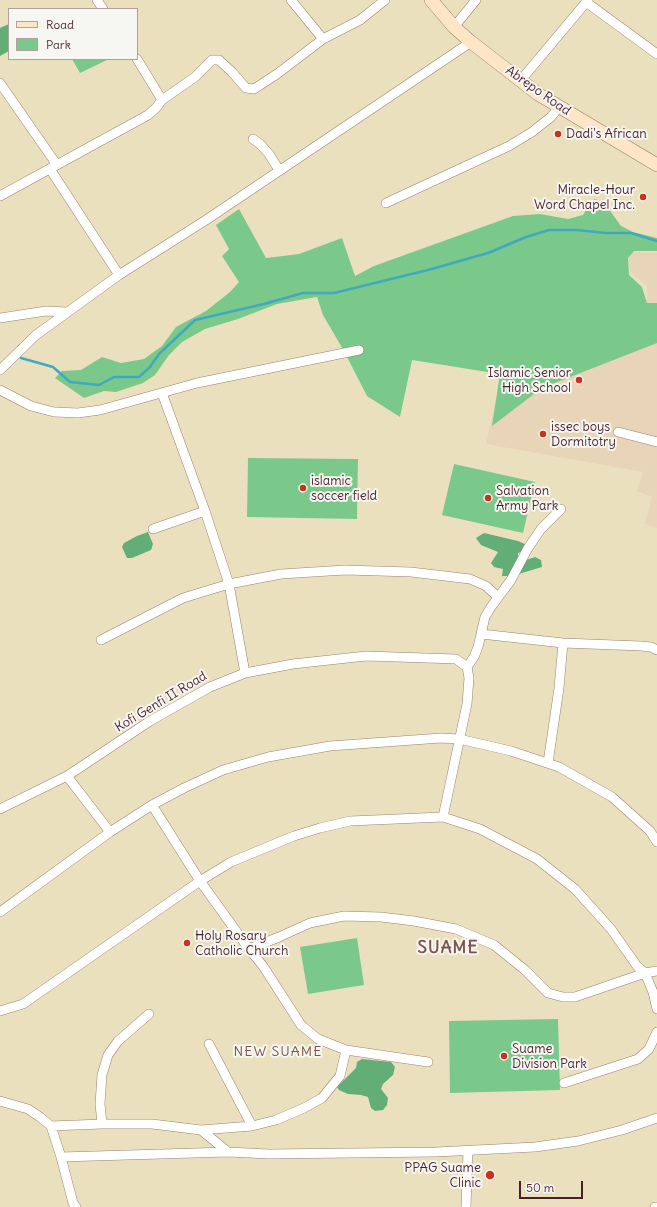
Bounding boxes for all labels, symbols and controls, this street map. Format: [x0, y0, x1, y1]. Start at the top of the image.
legend [8, 8, 138, 60]
text: Road [46, 17, 74, 32]
text: Park [46, 37, 71, 52]
street label: Abrepo Road [503, 63, 573, 119]
place label: Dadi's African [566, 126, 647, 142]
marker: Dadi's African [553, 129, 563, 139]
place label: Miracle-Hour Word Chapel Inc. [534, 182, 635, 213]
marker: Miracle-Hour Word Chapel Inc. [638, 192, 648, 202]
place label: Islamic Senior High School [488, 365, 571, 396]
marker: Islamic Senior High School [574, 375, 584, 385]
place label: issec boys Dormitotry [551, 419, 616, 450]
marker: issec boys Dormitotry [538, 429, 548, 439]
place label: islamic soccer field [311, 473, 377, 504]
marker: islamic soccer field [298, 483, 308, 493]
place label: Salvation Army Park [496, 483, 558, 514]
marker: Salvation Army Park [483, 493, 493, 503]
street label: Kofi Genfi II Road [112, 668, 210, 736]
place label: Holy Rosary Catholic Church [195, 928, 288, 959]
marker: Holy Rosary Catholic Church [182, 938, 192, 948]
district label: SUAME [418, 938, 478, 958]
place label: Suame Division Park [512, 1041, 587, 1072]
district label: NEW SUAME [234, 1044, 322, 1060]
marker: Suame Division Park [499, 1051, 509, 1061]
place label: PPAG Suame Clinic [404, 1160, 481, 1191]
marker: PPAG Suame Clinic [484, 1169, 496, 1181]
scale bar [521, 1173, 585, 1199]
text: 50 m [526, 1180, 554, 1195]

